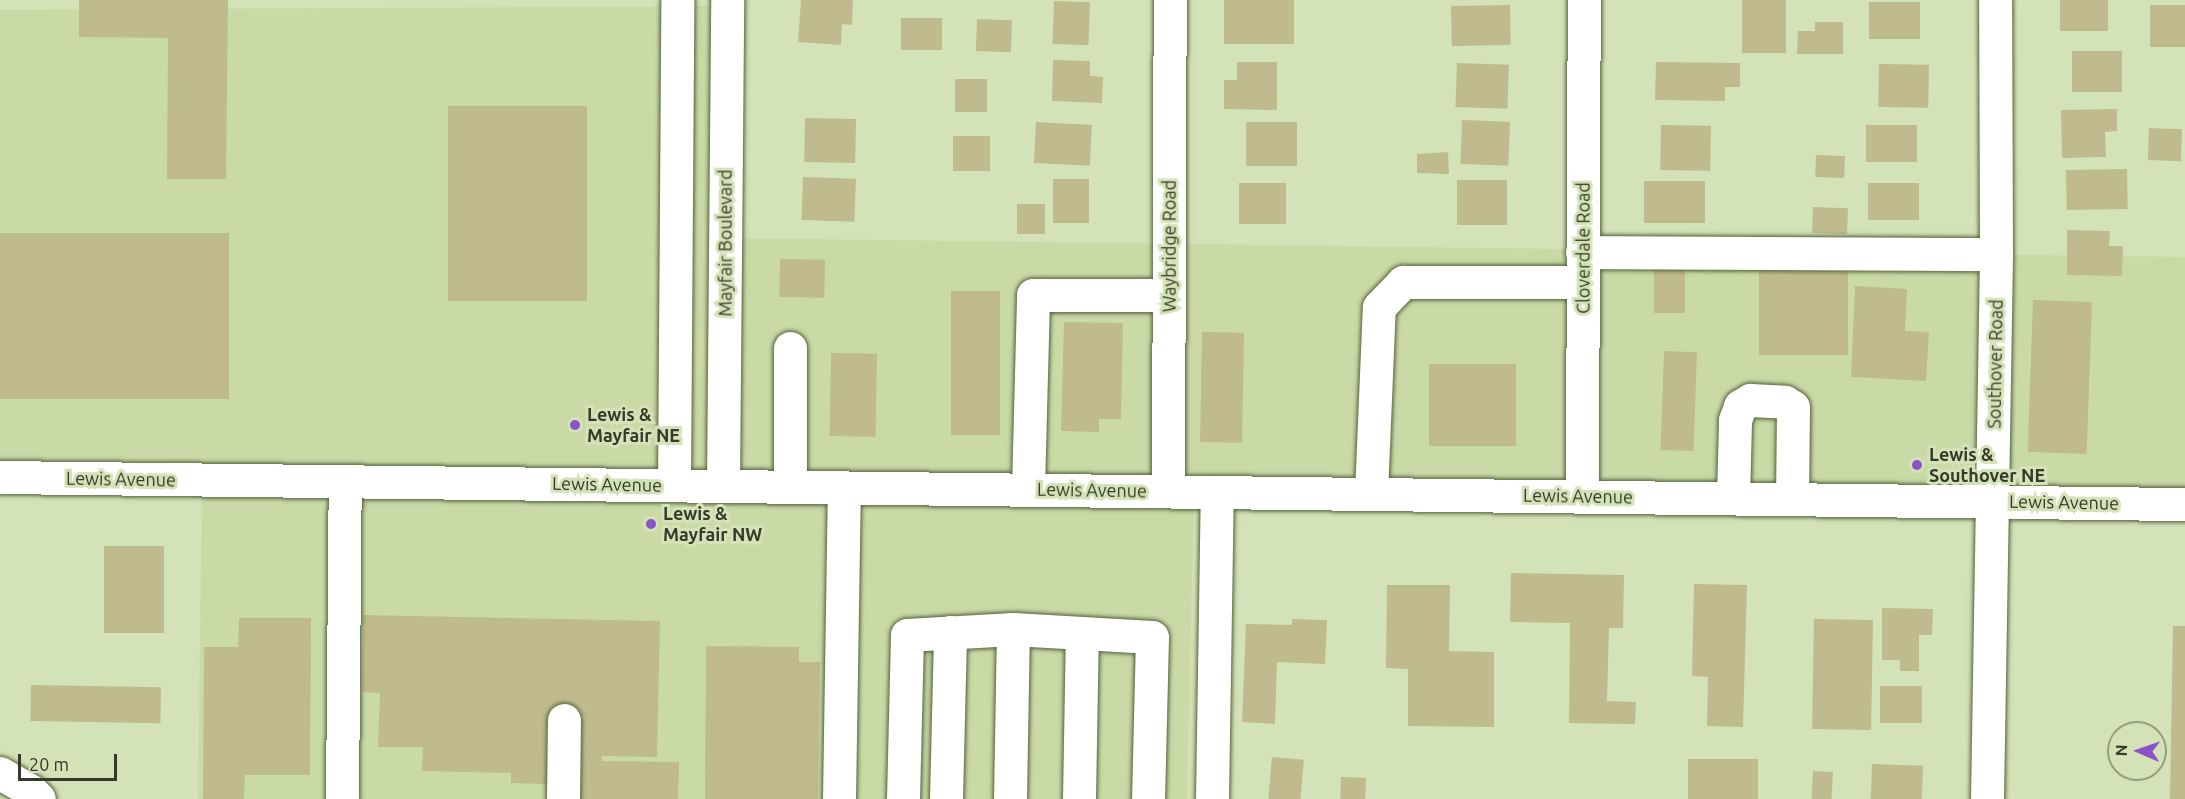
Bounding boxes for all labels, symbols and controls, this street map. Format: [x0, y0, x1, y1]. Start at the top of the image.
street label: Mayfair Boulevard [714, 169, 736, 317]
street label: Waybridge Road [1158, 180, 1180, 312]
street label: Cloverdale Road [1572, 182, 1594, 314]
street label: Southover Road [1983, 299, 2007, 429]
place label: Lewis & Mayfair NE [587, 404, 680, 446]
marker: Lewis & Mayfair NE [568, 418, 582, 432]
place label: Lewis & Southover NE [1929, 444, 2045, 486]
marker: Lewis & Southover NE [1910, 458, 1924, 472]
street label: Lewis Avenue [66, 467, 176, 491]
street label: Lewis Avenue [552, 472, 662, 496]
street label: Lewis Avenue [1037, 478, 1147, 502]
street label: Lewis Avenue [1523, 484, 1633, 508]
street label: Lewis Avenue [2009, 490, 2119, 514]
place label: Lewis & Mayfair NW [663, 503, 762, 546]
marker: Lewis & Mayfair NW [644, 517, 658, 531]
north arrow [2107, 721, 2167, 781]
scale bar [21, 742, 120, 780]
text: N [2112, 744, 2130, 757]
text: 20 m [29, 754, 69, 774]

